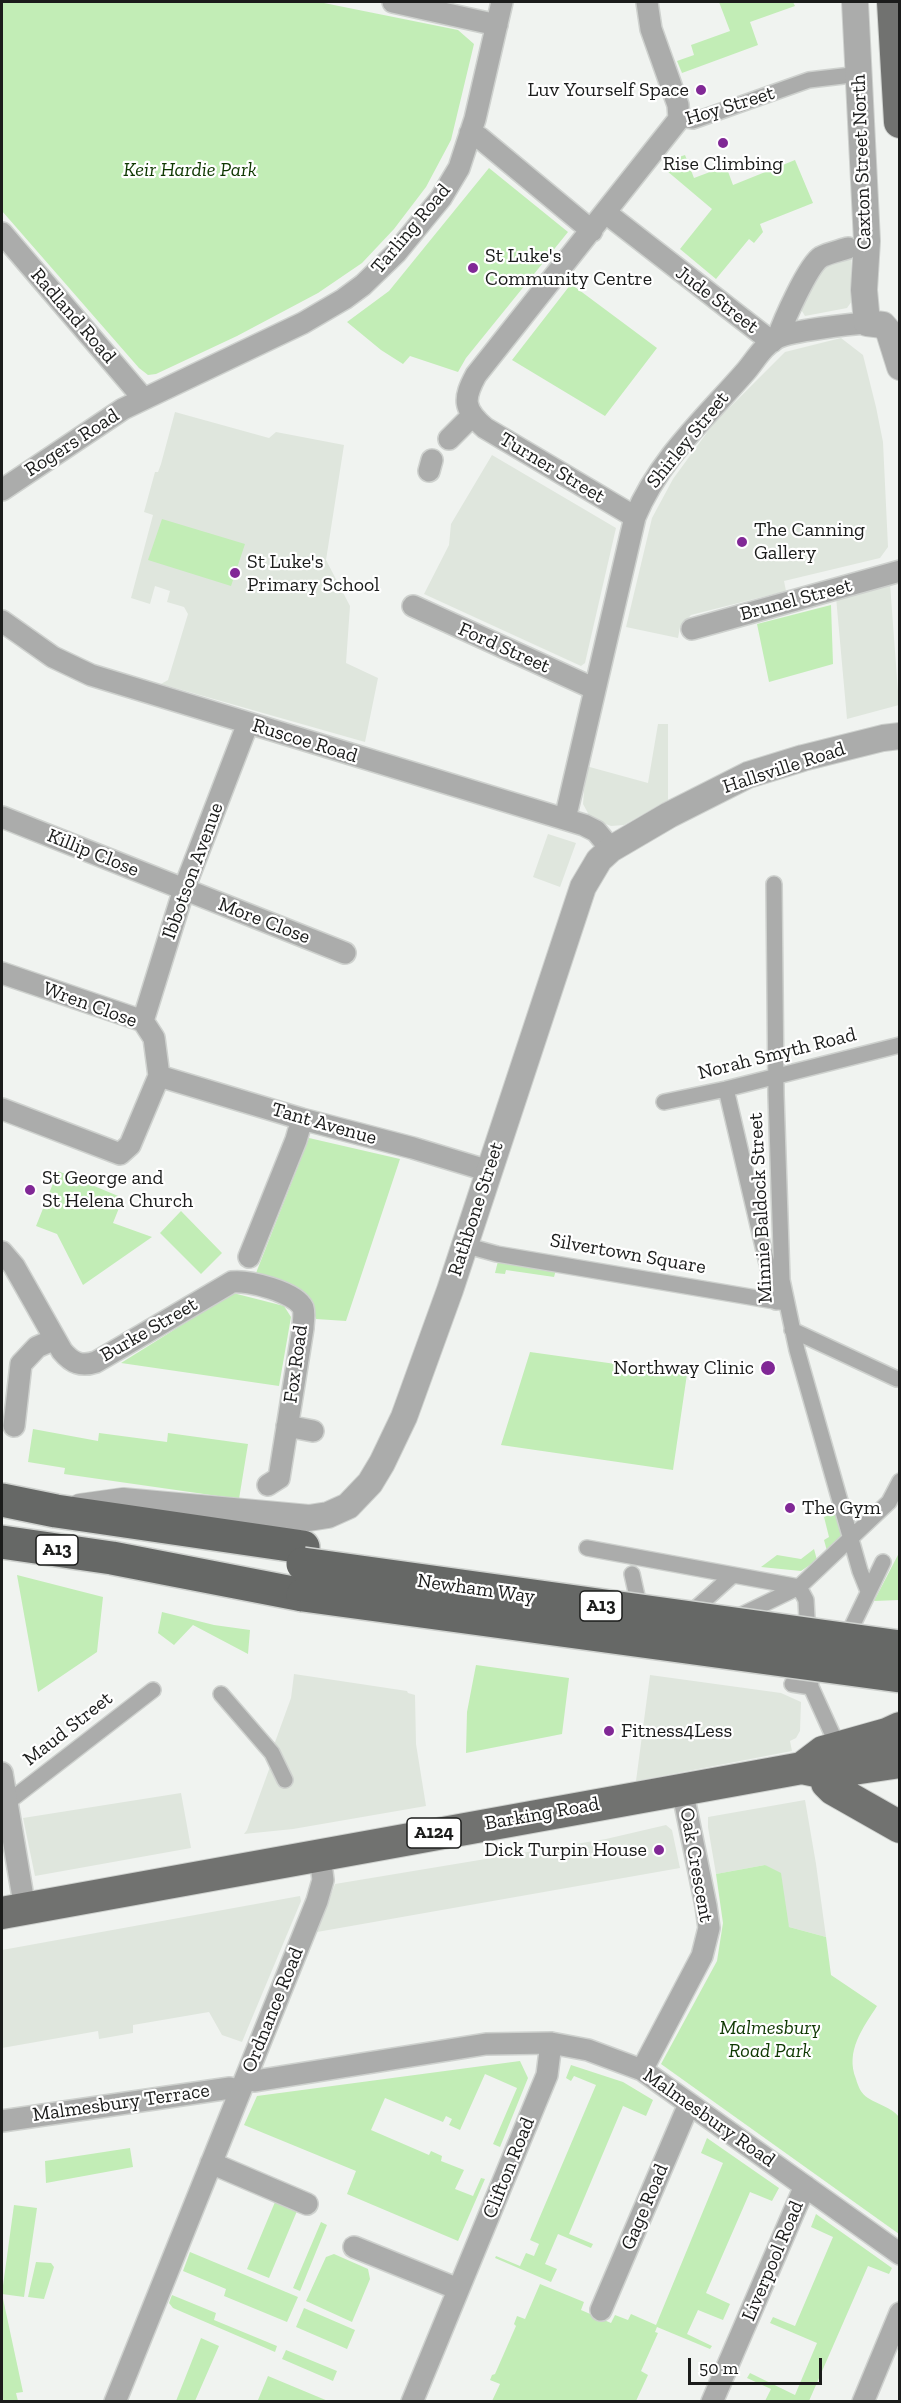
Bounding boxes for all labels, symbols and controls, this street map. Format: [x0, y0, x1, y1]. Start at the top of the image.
street label: Caxton Street North [847, 74, 877, 250]
place label: Luv Yourself Space [528, 78, 689, 102]
street label: Hoy Street [682, 81, 778, 131]
marker: Luv Yourself Space [694, 83, 708, 97]
marker: Rise Climbing [716, 136, 730, 150]
place label: Rise Climbing [663, 152, 783, 176]
park label: Keir Hardie Park [123, 158, 257, 182]
street label: Tarling Road [366, 179, 456, 279]
place label: St Luke's Community Centre [485, 244, 652, 291]
marker: St Luke's Community Centre [466, 261, 480, 275]
street label: Jude Street [671, 261, 763, 339]
street label: Radland Road [25, 264, 121, 368]
street label: Shirley Street [642, 387, 734, 493]
street label: Rogers Road [20, 404, 124, 482]
street label: Turner Street [495, 427, 609, 509]
place label: The Canning Gallery [754, 518, 865, 565]
marker: The Canning Gallery [735, 535, 749, 549]
place label: St Luke's Primary School [247, 550, 379, 597]
marker: St Luke's Primary School [228, 566, 242, 580]
street label: Brunel Street [737, 574, 855, 626]
street label: Ford Street [455, 617, 553, 679]
street label: Ruscoe Road [249, 714, 361, 768]
street label: Hallsville Road [720, 737, 848, 799]
street label: Ibbotson Avenue [157, 799, 229, 943]
street label: Killip Close [44, 824, 142, 882]
street label: More Close [215, 893, 313, 949]
street label: Wren Close [40, 977, 140, 1033]
street label: Norah Smyth Road [695, 1023, 859, 1085]
street label: Tant Avenue [269, 1098, 379, 1150]
street label: Minnie Baldock Street [744, 1112, 778, 1304]
street label: Rathbone Street [443, 1139, 509, 1279]
place label: St George and St Helena Church [42, 1166, 193, 1213]
marker: St George and St Helena Church [23, 1183, 37, 1197]
street label: Silvertown Square [548, 1228, 708, 1280]
street label: Burke Street [96, 1293, 202, 1367]
street label: Fox Road [279, 1323, 313, 1405]
place label: Northway Clinic [613, 1356, 754, 1380]
marker: Northway Clinic [759, 1359, 777, 1377]
place label: The Gym [802, 1496, 881, 1520]
marker: The Gym [783, 1501, 797, 1515]
road number: A13 [36, 1535, 78, 1565]
street label: Newham Way [416, 1569, 536, 1609]
road number: A13 [580, 1591, 622, 1621]
street label: Maud Street [19, 1687, 117, 1771]
place label: Fitness4Less [621, 1719, 732, 1743]
marker: Fitness4Less [602, 1724, 616, 1738]
street label: Barking Road [483, 1792, 601, 1836]
street label: Oak Crescent [674, 1806, 718, 1924]
road number: A124 [407, 1818, 461, 1848]
place label: Dick Turpin House [484, 1838, 647, 1862]
marker: Dick Turpin House [652, 1843, 666, 1857]
street label: Ordnance Road [237, 1944, 309, 2076]
park label: Malmesbury Road Park [719, 2016, 821, 2063]
street label: Malmesbury Road [638, 2063, 780, 2173]
street label: Malmesbury Terrace [31, 2079, 211, 2127]
street label: Clifton Road [478, 2114, 540, 2222]
street label: Gage Road [616, 2160, 674, 2254]
street label: Liverpool Road [737, 2197, 809, 2325]
scale bar [691, 2346, 824, 2384]
text: 50 m [699, 2357, 738, 2379]

